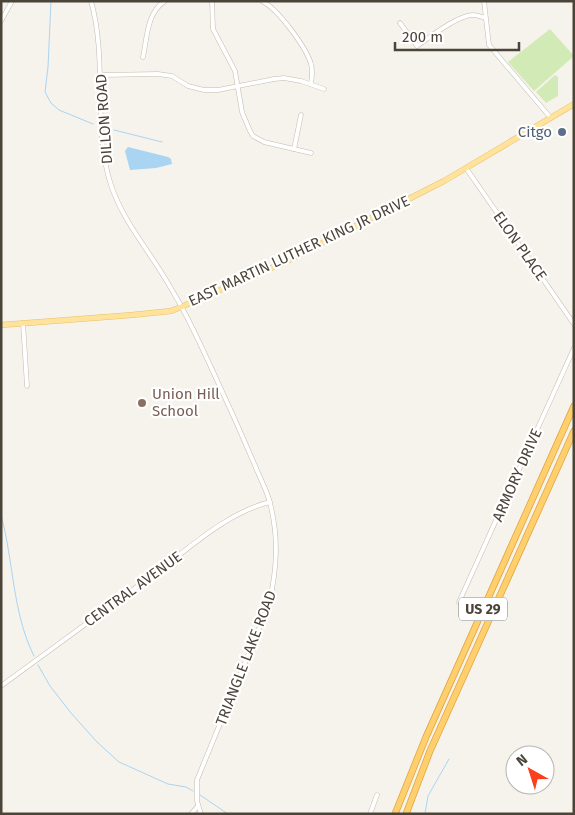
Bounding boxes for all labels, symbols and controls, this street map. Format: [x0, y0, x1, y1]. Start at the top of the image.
scale bar [395, 20, 519, 52]
text: 200 m [402, 28, 443, 46]
street label: DILLON ROAD [92, 73, 116, 165]
place label: Citgo [518, 123, 552, 141]
marker: Citgo [556, 126, 568, 138]
street label: EAST MARTIN LUTHER KING JR DRIVE [186, 192, 412, 310]
street label: ELON PLACE [490, 208, 550, 284]
place label: Union Hill School [152, 385, 220, 420]
marker: Union Hill School [136, 397, 148, 409]
street label: ARMORY DRIVE [488, 426, 546, 524]
street label: CENTRAL AVENUE [81, 547, 185, 631]
street label: TRIANGLE LAKE ROAD [212, 588, 280, 728]
road number: US 29 [459, 598, 507, 620]
north arrow [505, 745, 555, 795]
text: N [513, 751, 531, 770]

